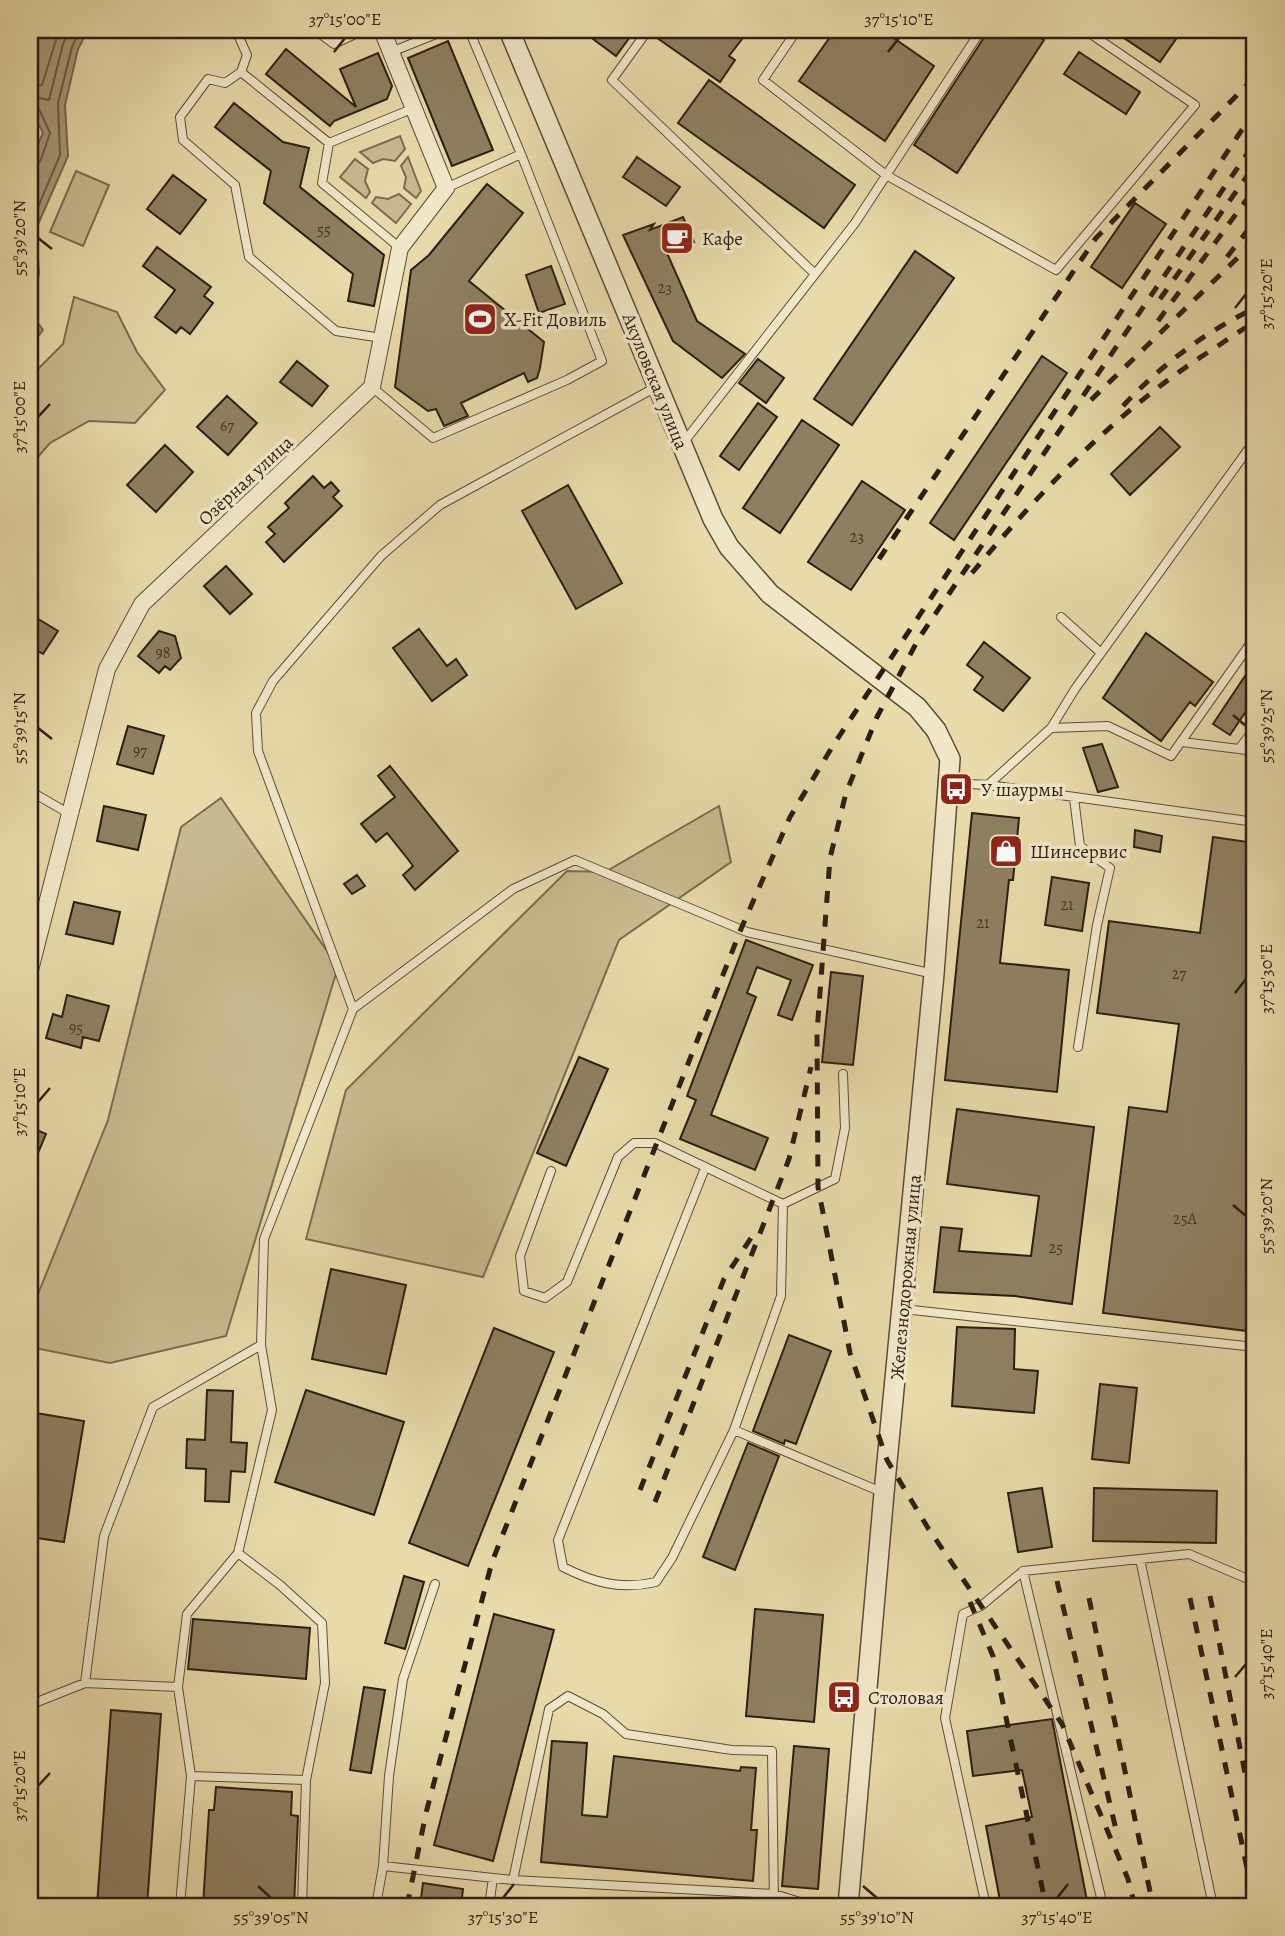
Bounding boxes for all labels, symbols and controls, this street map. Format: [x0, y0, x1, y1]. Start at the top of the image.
text: 37°15'00"E [309, 7, 381, 31]
text: 37°15'10"E [864, 7, 934, 31]
text: 55°39'20"N [7, 200, 31, 276]
house number: 55 [317, 219, 331, 241]
cafe icon: Кафе [658, 219, 696, 257]
place label: Кафе [702, 226, 743, 252]
text: 37°15'20"E [1254, 258, 1278, 330]
house number: 23 [658, 277, 672, 299]
sports icon: X-Fit Довиль [461, 300, 499, 338]
place label: X-Fit Довиль [504, 307, 606, 333]
street label: Акуловская улица [615, 308, 694, 454]
text: 37°15'00"E [7, 381, 31, 453]
house number: 67 [220, 415, 234, 437]
street label: Озёрная улица [192, 430, 299, 532]
house number: 23 [850, 526, 864, 548]
house number: 98 [155, 642, 171, 664]
text: 55°39'25"N [1254, 689, 1278, 763]
text: 55°39'15"N [7, 692, 31, 764]
house number: 97 [133, 740, 147, 762]
bus stop icon: У шаурмы [937, 770, 975, 808]
place label: У шаурмы [981, 777, 1064, 803]
shop icon: Шинсервис [987, 832, 1025, 870]
place label: Шинсервис [1030, 839, 1127, 865]
house number: 21 [1060, 894, 1074, 916]
house number: 21 [976, 912, 990, 934]
text: 37°15'30"E [1254, 944, 1278, 1014]
house number: 27 [1172, 963, 1186, 985]
house number: 95 [69, 1017, 83, 1039]
text: 37°15'10"E [7, 1067, 31, 1137]
street label: Железнодорожная улица [884, 1173, 928, 1381]
text: 55°39'20"N [1254, 1178, 1278, 1254]
house number: 25А [1173, 1208, 1198, 1230]
house number: 25 [1049, 1237, 1063, 1259]
text: 37°15'40"E [1254, 1628, 1278, 1700]
bus stop icon: Столовая [825, 1678, 863, 1716]
place label: Столовая [868, 1685, 944, 1711]
text: 37°15'20"E [7, 1750, 31, 1822]
text: 55°39'05"N [233, 1905, 309, 1929]
text: 37°15'30"E [468, 1905, 538, 1929]
text: 55°39'10"N [840, 1905, 914, 1929]
text: 37°15'40"E [1021, 1905, 1093, 1929]

